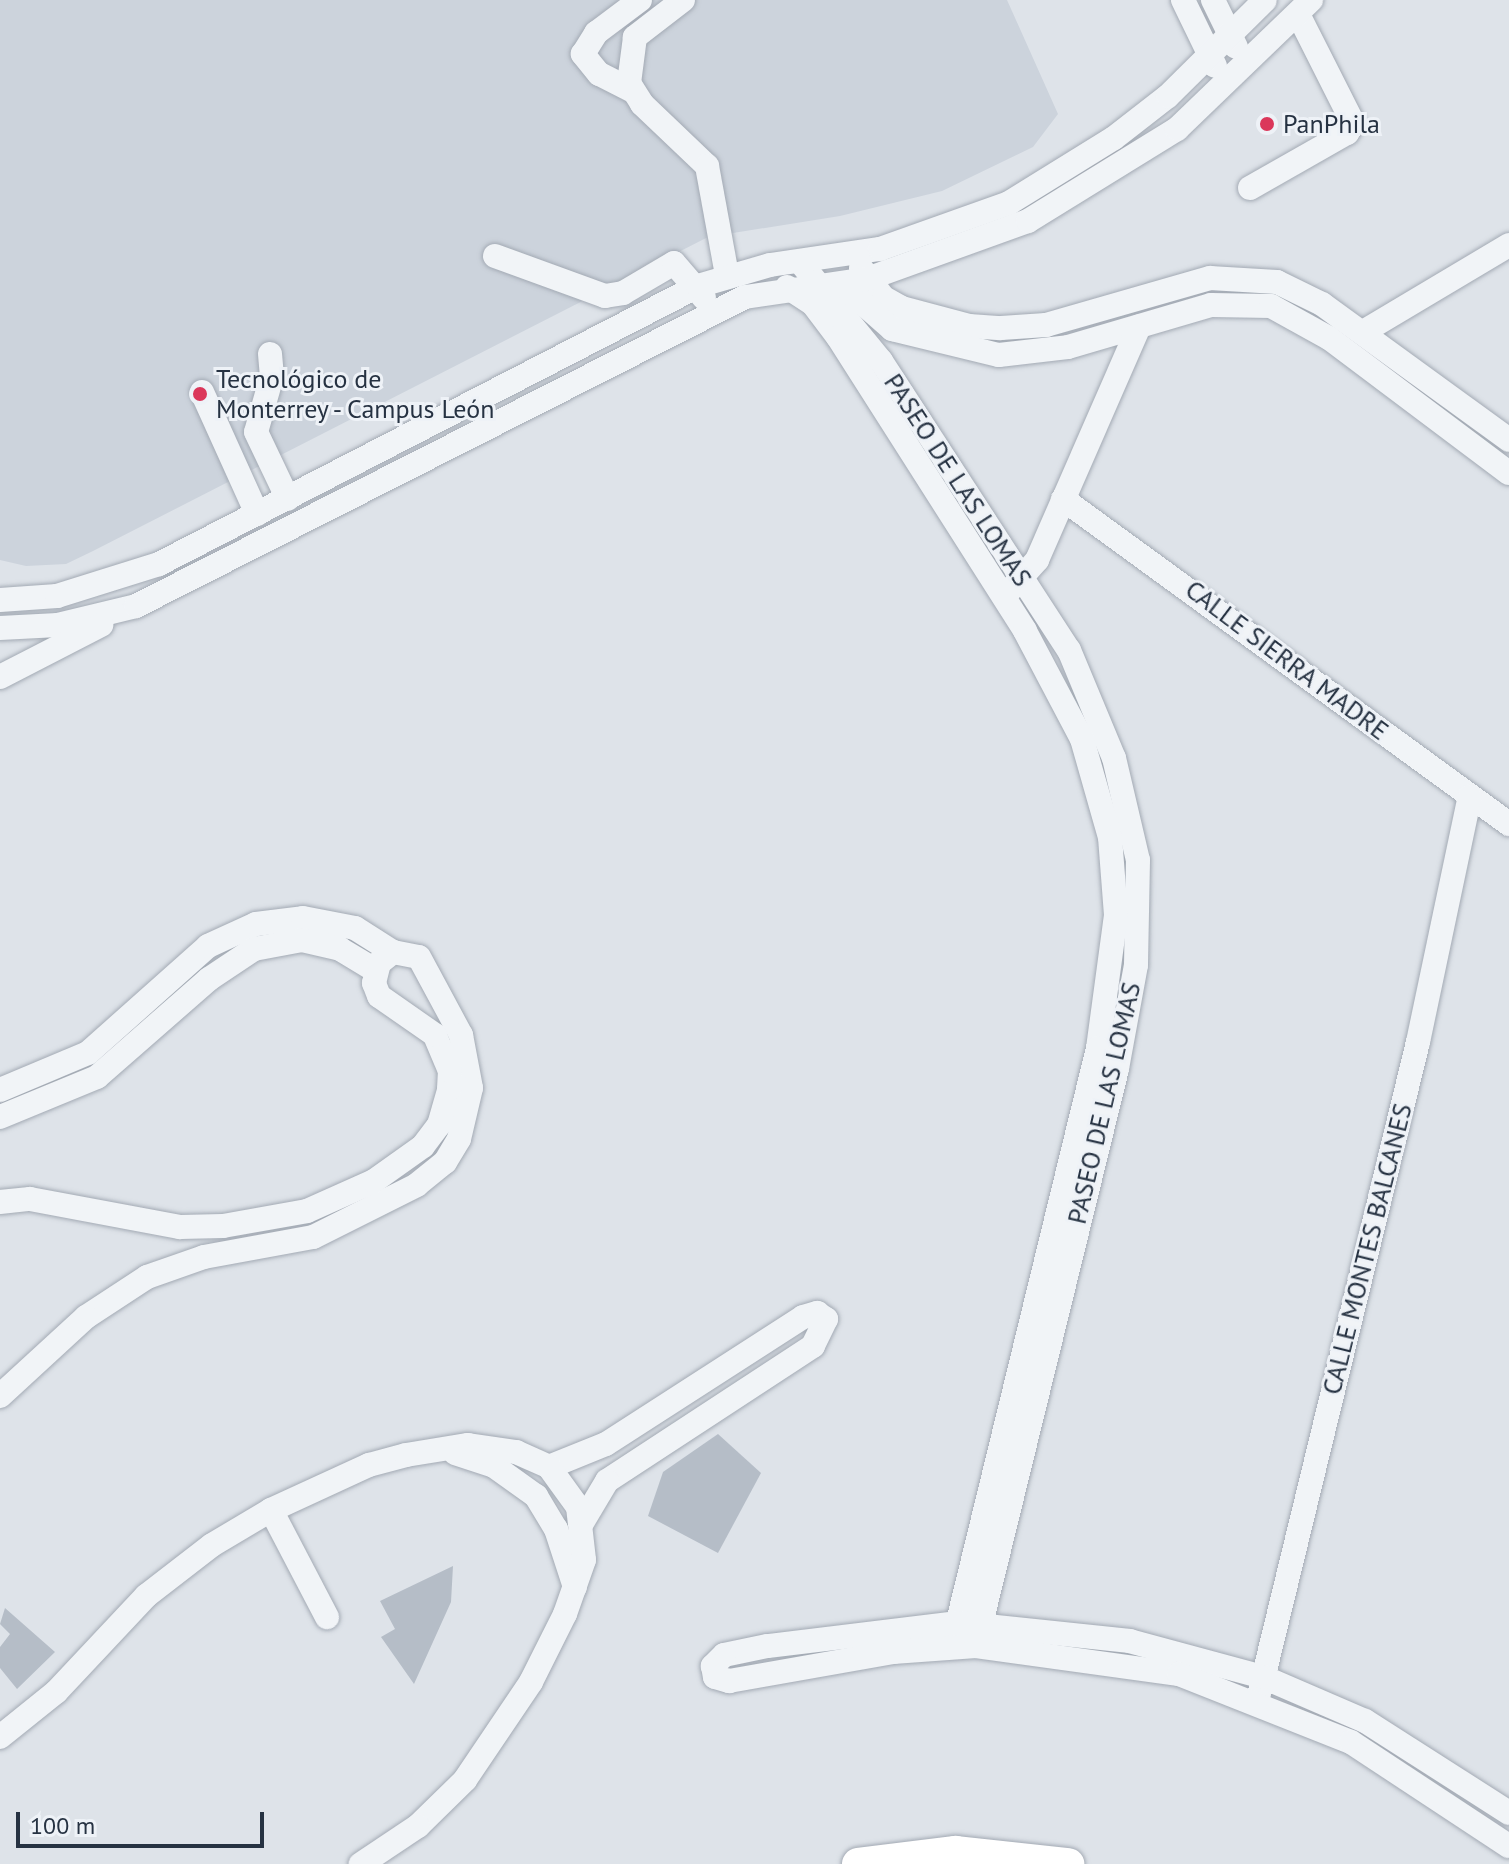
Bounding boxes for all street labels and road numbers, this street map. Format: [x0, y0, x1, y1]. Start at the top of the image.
street label: PASEO DE LAS LOMAS [878, 368, 1038, 592]
street label: CALLE SIERRA MADRE [1179, 573, 1395, 747]
street label: PASEO DE LAS LOMAS [1061, 979, 1147, 1227]
street label: CALLE MONTES BALCANES [1316, 1100, 1418, 1398]

